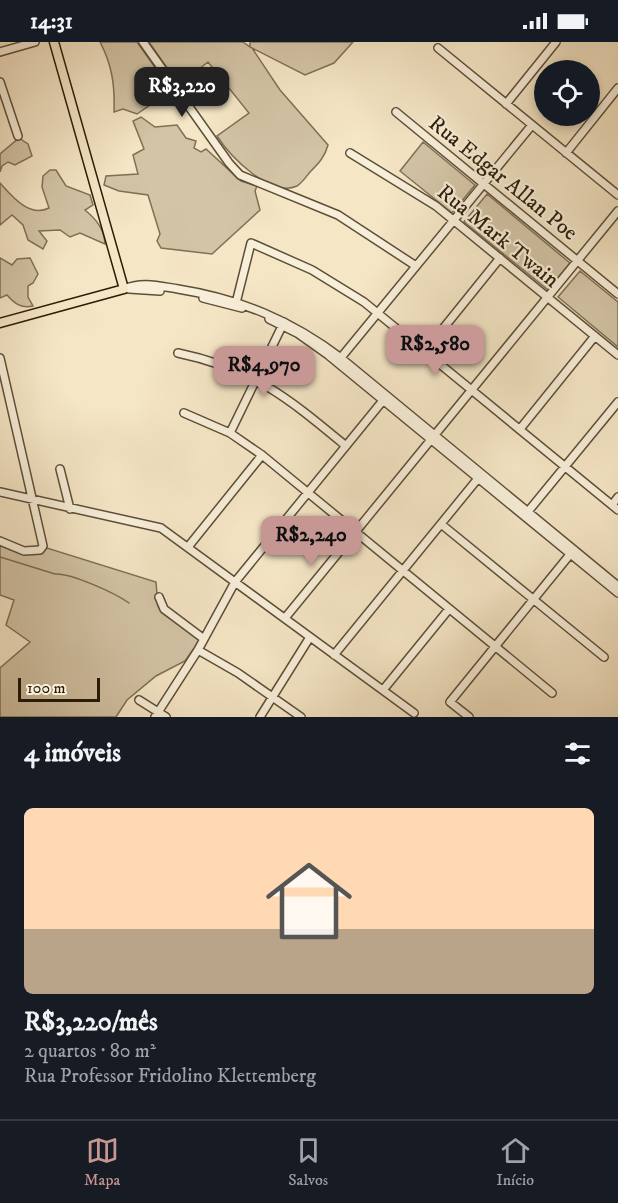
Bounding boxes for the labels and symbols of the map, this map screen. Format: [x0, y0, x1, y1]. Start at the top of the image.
pin: R$3,220 [127, 67, 237, 118]
street label: Rua Edgar Allan Poe [423, 110, 583, 246]
street label: Rua Mark Twain [432, 179, 565, 294]
pin: R$2,580 [380, 325, 490, 376]
pin: R$4,970 [209, 346, 319, 397]
pin: R$2,240 [256, 516, 366, 567]
scale bar [18, 675, 100, 702]

